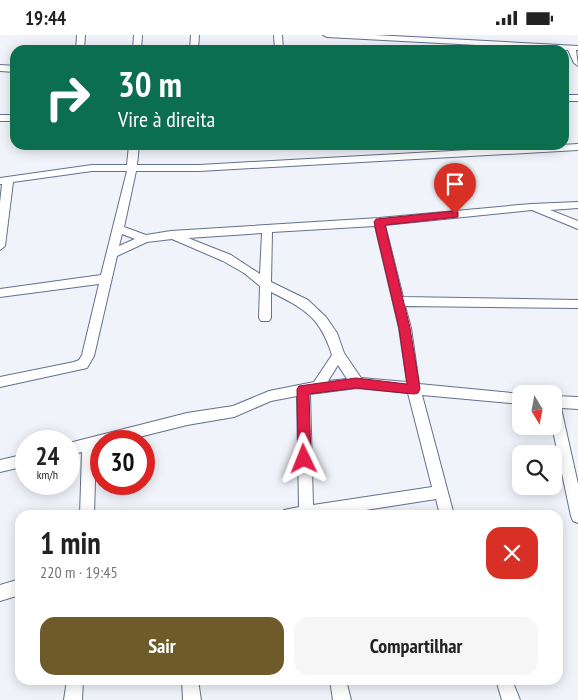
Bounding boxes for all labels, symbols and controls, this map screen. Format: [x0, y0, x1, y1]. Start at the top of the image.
text: 19:44 [25, 6, 66, 30]
text: 30 m [118, 61, 182, 107]
icon: right [35, 65, 100, 130]
text: Vire à direita [118, 105, 215, 133]
pin [434, 163, 476, 214]
icon: arrive [441, 170, 469, 198]
north arrow [512, 385, 562, 435]
map controls [512, 385, 562, 495]
speed limit sign: 30 [90, 430, 155, 495]
position arrow [277, 432, 329, 484]
text: 24 [36, 440, 59, 472]
button: search [512, 445, 562, 495]
text: km/h [37, 467, 58, 482]
text: 1 min [40, 523, 101, 562]
button: close [486, 527, 538, 579]
text: 220 m · 19:45 [40, 562, 118, 582]
button: Sair [40, 617, 284, 675]
button: Compartilhar [294, 617, 538, 675]

